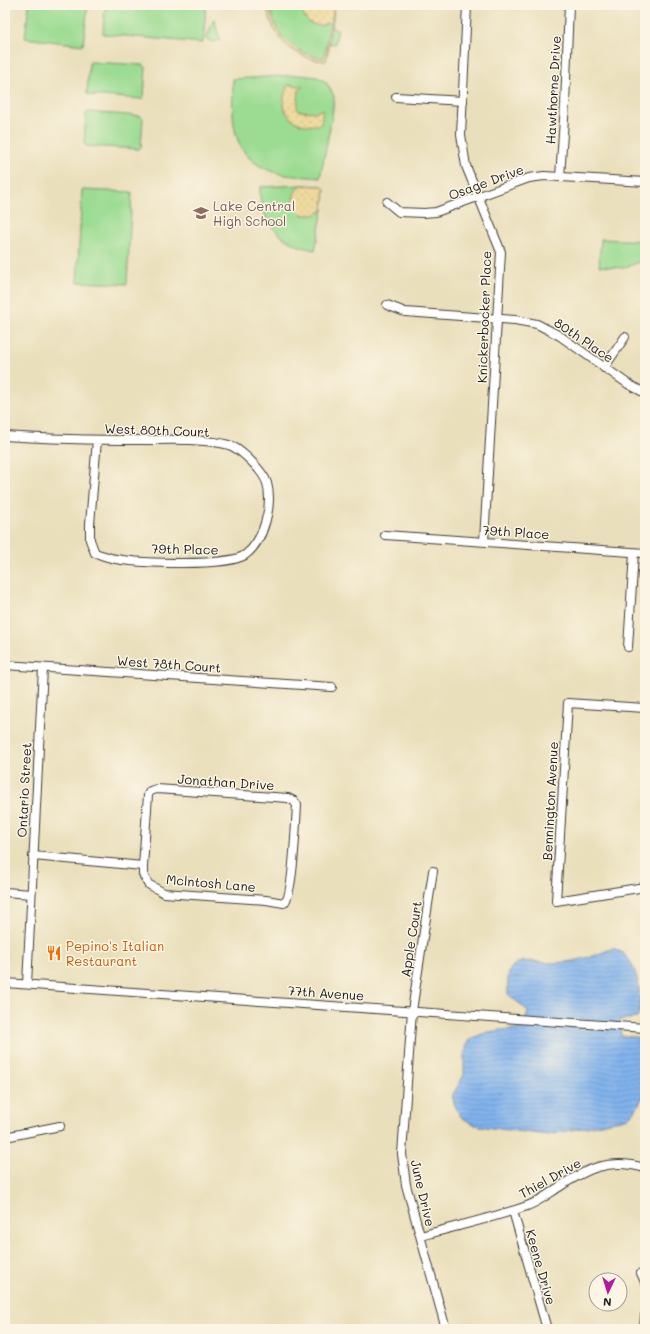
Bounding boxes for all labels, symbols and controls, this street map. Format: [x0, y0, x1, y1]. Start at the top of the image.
street label: Hawthorne Drive [541, 35, 564, 145]
street label: Osage Drive [446, 160, 526, 203]
place label: Lake Central High School [213, 197, 295, 229]
school or university icon: Lake Central High School [192, 204, 210, 222]
street label: Knickerbocker Place [473, 250, 494, 383]
street label: 80th Place [551, 313, 617, 366]
street label: West 80th Court [104, 419, 210, 440]
street label: 79th Place [482, 521, 550, 542]
street label: 79th Place [151, 539, 219, 558]
street label: West 78th Court [116, 651, 222, 676]
street label: Bennington Avenue [538, 741, 561, 861]
street label: Ontario Street [13, 742, 34, 838]
street label: Jonathan Drive [177, 770, 275, 793]
street label: Mclntosh Lane [166, 870, 257, 895]
street label: Apple Court [396, 899, 425, 978]
place label: Pepino's Italian Restaurant [66, 937, 164, 969]
restaurant icon: Pepino's Italian Restaurant [45, 944, 63, 962]
street label: 77th Avenue [287, 981, 365, 1004]
street label: Thiel Drive [516, 1154, 584, 1202]
street label: June Drive [408, 1158, 439, 1228]
street label: Keene Drive [523, 1227, 560, 1307]
north arrow [588, 1272, 628, 1312]
text: N [603, 1295, 612, 1310]

